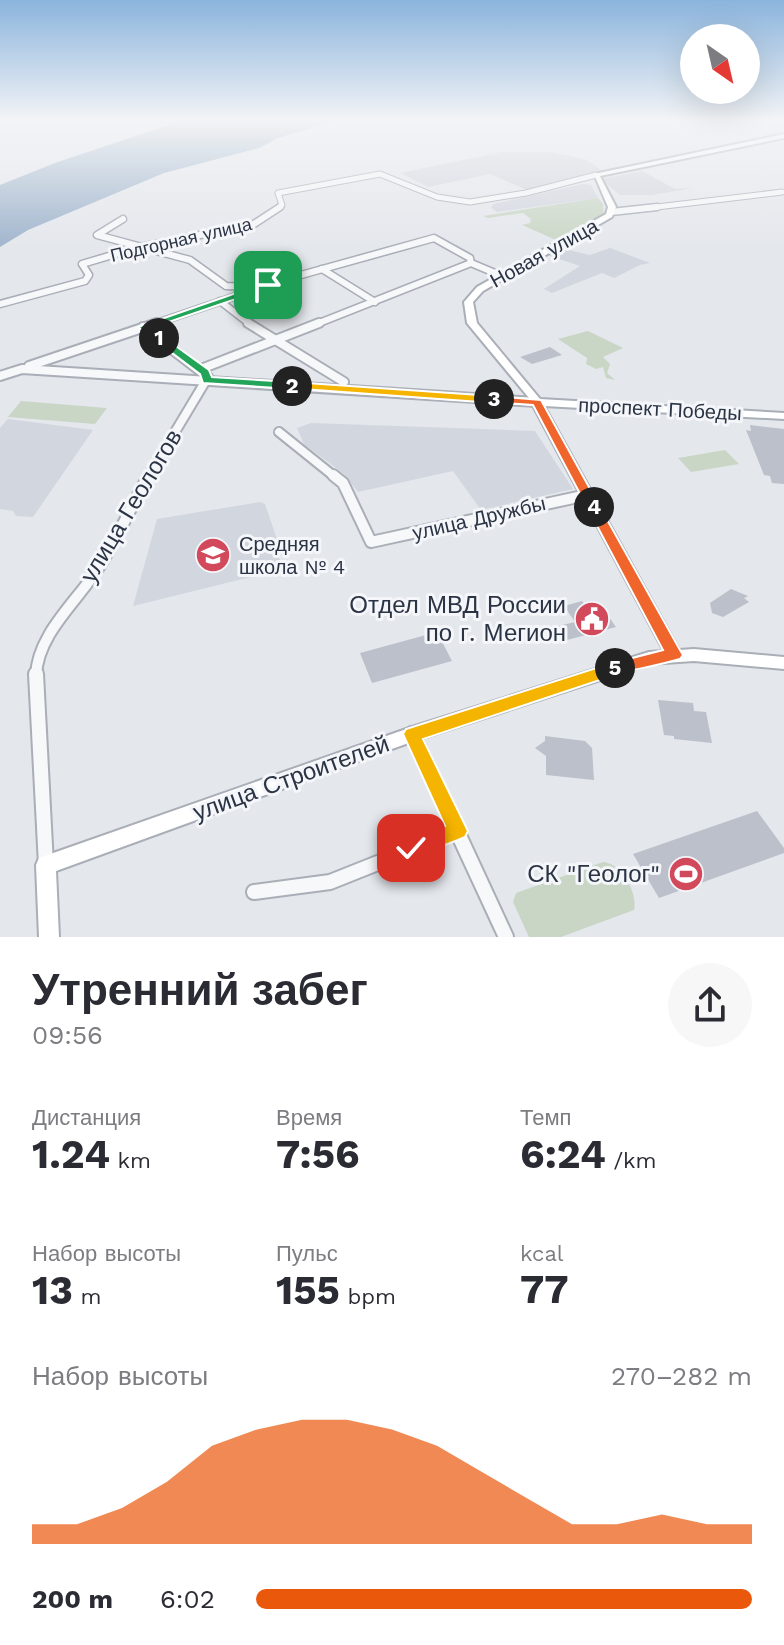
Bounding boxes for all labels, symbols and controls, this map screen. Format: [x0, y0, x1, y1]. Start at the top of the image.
north arrow [680, 24, 760, 104]
map controls [680, 24, 760, 104]
street label: Подгорная улица [108, 213, 255, 266]
street label: Новая улица [486, 213, 603, 293]
pin [234, 251, 302, 319]
icon: arrive [246, 263, 290, 307]
pin: 1 [139, 318, 179, 358]
text: 1 [154, 325, 164, 350]
pin: 2 [272, 366, 312, 406]
text: 2 [285, 373, 299, 398]
pin: 3 [474, 379, 514, 419]
text: 3 [487, 386, 501, 411]
street label: проспект Победы [578, 393, 742, 425]
street label: улица Геологов [74, 424, 188, 588]
pin: 4 [574, 487, 614, 527]
street label: улица Дружбы [410, 491, 548, 545]
text: 4 [587, 494, 601, 519]
place label: Средняя школа № 4 [239, 532, 345, 579]
school or university icon: Средняя школа № 4 [194, 536, 232, 574]
place label: Отдел МВД России по г. Мегион [349, 591, 566, 647]
public building icon: Отдел МВД России по г. Мегион [573, 600, 611, 638]
pin: 5 [595, 648, 635, 688]
text: 5 [609, 655, 621, 680]
street label: улица Строителей [189, 730, 393, 826]
pin [377, 814, 445, 882]
icon: check [389, 826, 433, 870]
sports icon: СК "Геолог" [667, 855, 705, 893]
place label: СК "Геолог" [527, 860, 660, 888]
button: share [668, 963, 752, 1047]
text: Утренний забег [32, 964, 368, 1016]
text: 09:56 [32, 1020, 103, 1050]
text: Дистанция [32, 1105, 141, 1130]
text: Время [276, 1105, 342, 1130]
text: Темп [520, 1105, 571, 1130]
text: 1.24 [32, 1131, 110, 1178]
text: 7:56 [276, 1131, 360, 1178]
text: 6:24 [520, 1131, 606, 1178]
text: km [110, 1148, 151, 1173]
text: /km [606, 1148, 656, 1173]
text: Набор высоты [32, 1241, 181, 1266]
text: Пульс [276, 1241, 338, 1266]
text: kcal [520, 1241, 564, 1266]
text: 77 [520, 1266, 569, 1313]
text: 13 [32, 1267, 73, 1314]
text: 155 [276, 1267, 340, 1314]
text: m [73, 1284, 101, 1309]
text: bpm [340, 1284, 396, 1309]
text: Набор высоты [32, 1361, 208, 1391]
text: 270–282 m [611, 1361, 752, 1391]
text: 200 m [32, 1584, 113, 1614]
text: 6:02 [160, 1584, 215, 1614]

